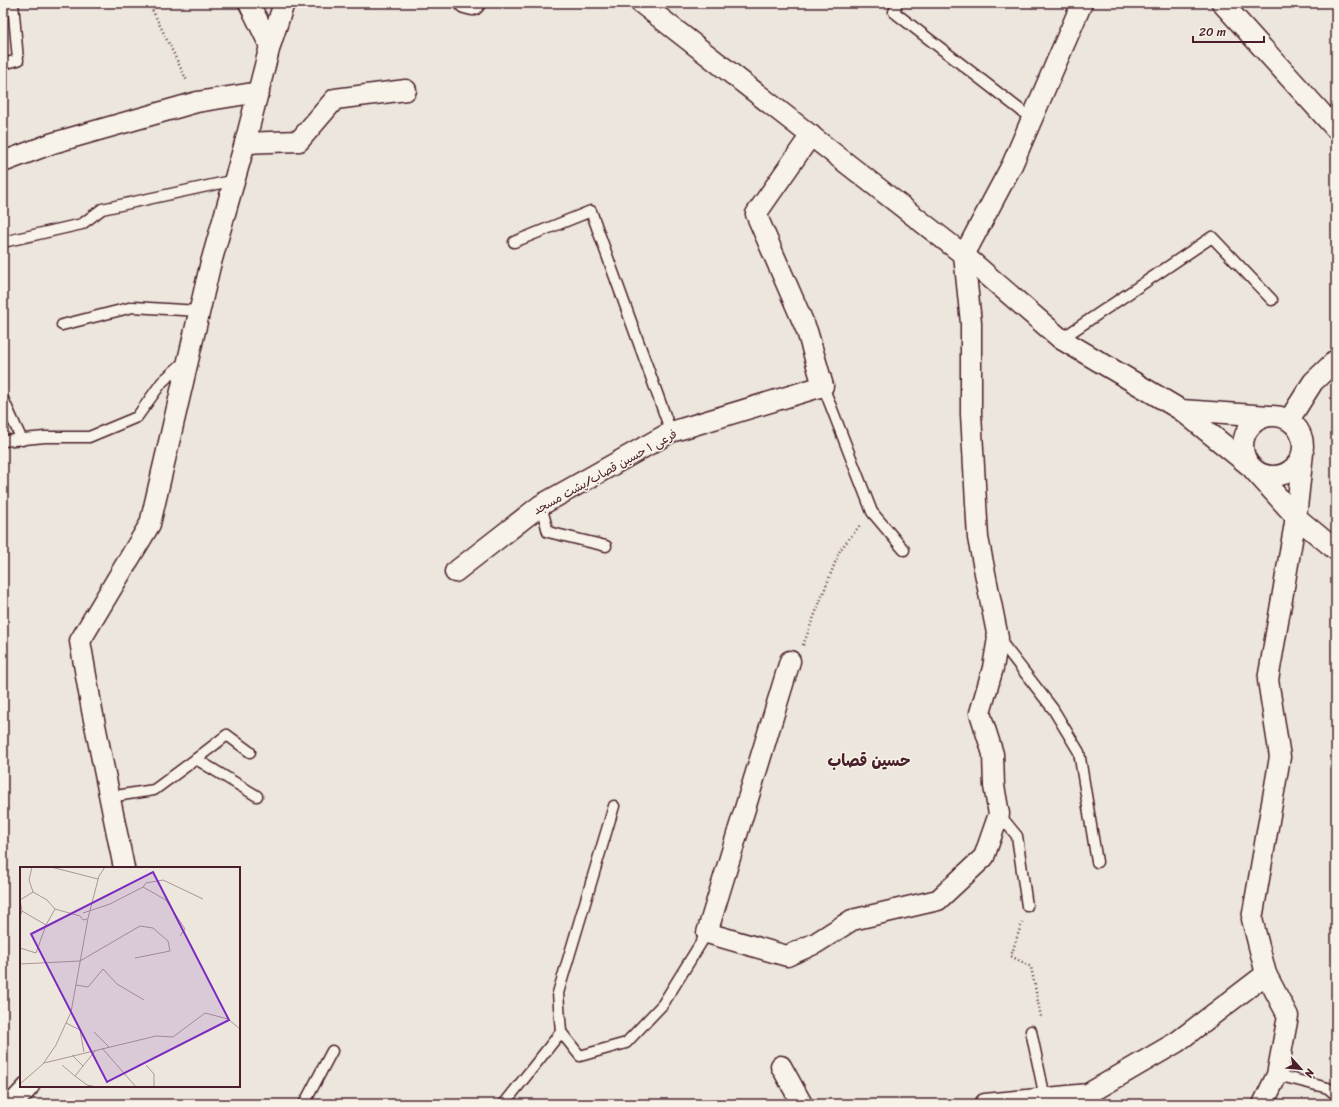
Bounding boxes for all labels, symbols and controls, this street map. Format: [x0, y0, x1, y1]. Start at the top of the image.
scale bar [1193, 18, 1264, 44]
text: 20 m [1199, 21, 1226, 43]
street label: فرعی ۱ حسین قصاب/پشت مسجد [529, 423, 681, 521]
district label: حسین قصاب [827, 746, 911, 775]
inset map [20, 867, 240, 1087]
north arrow [1281, 1049, 1321, 1089]
text: N [1299, 1065, 1320, 1081]

